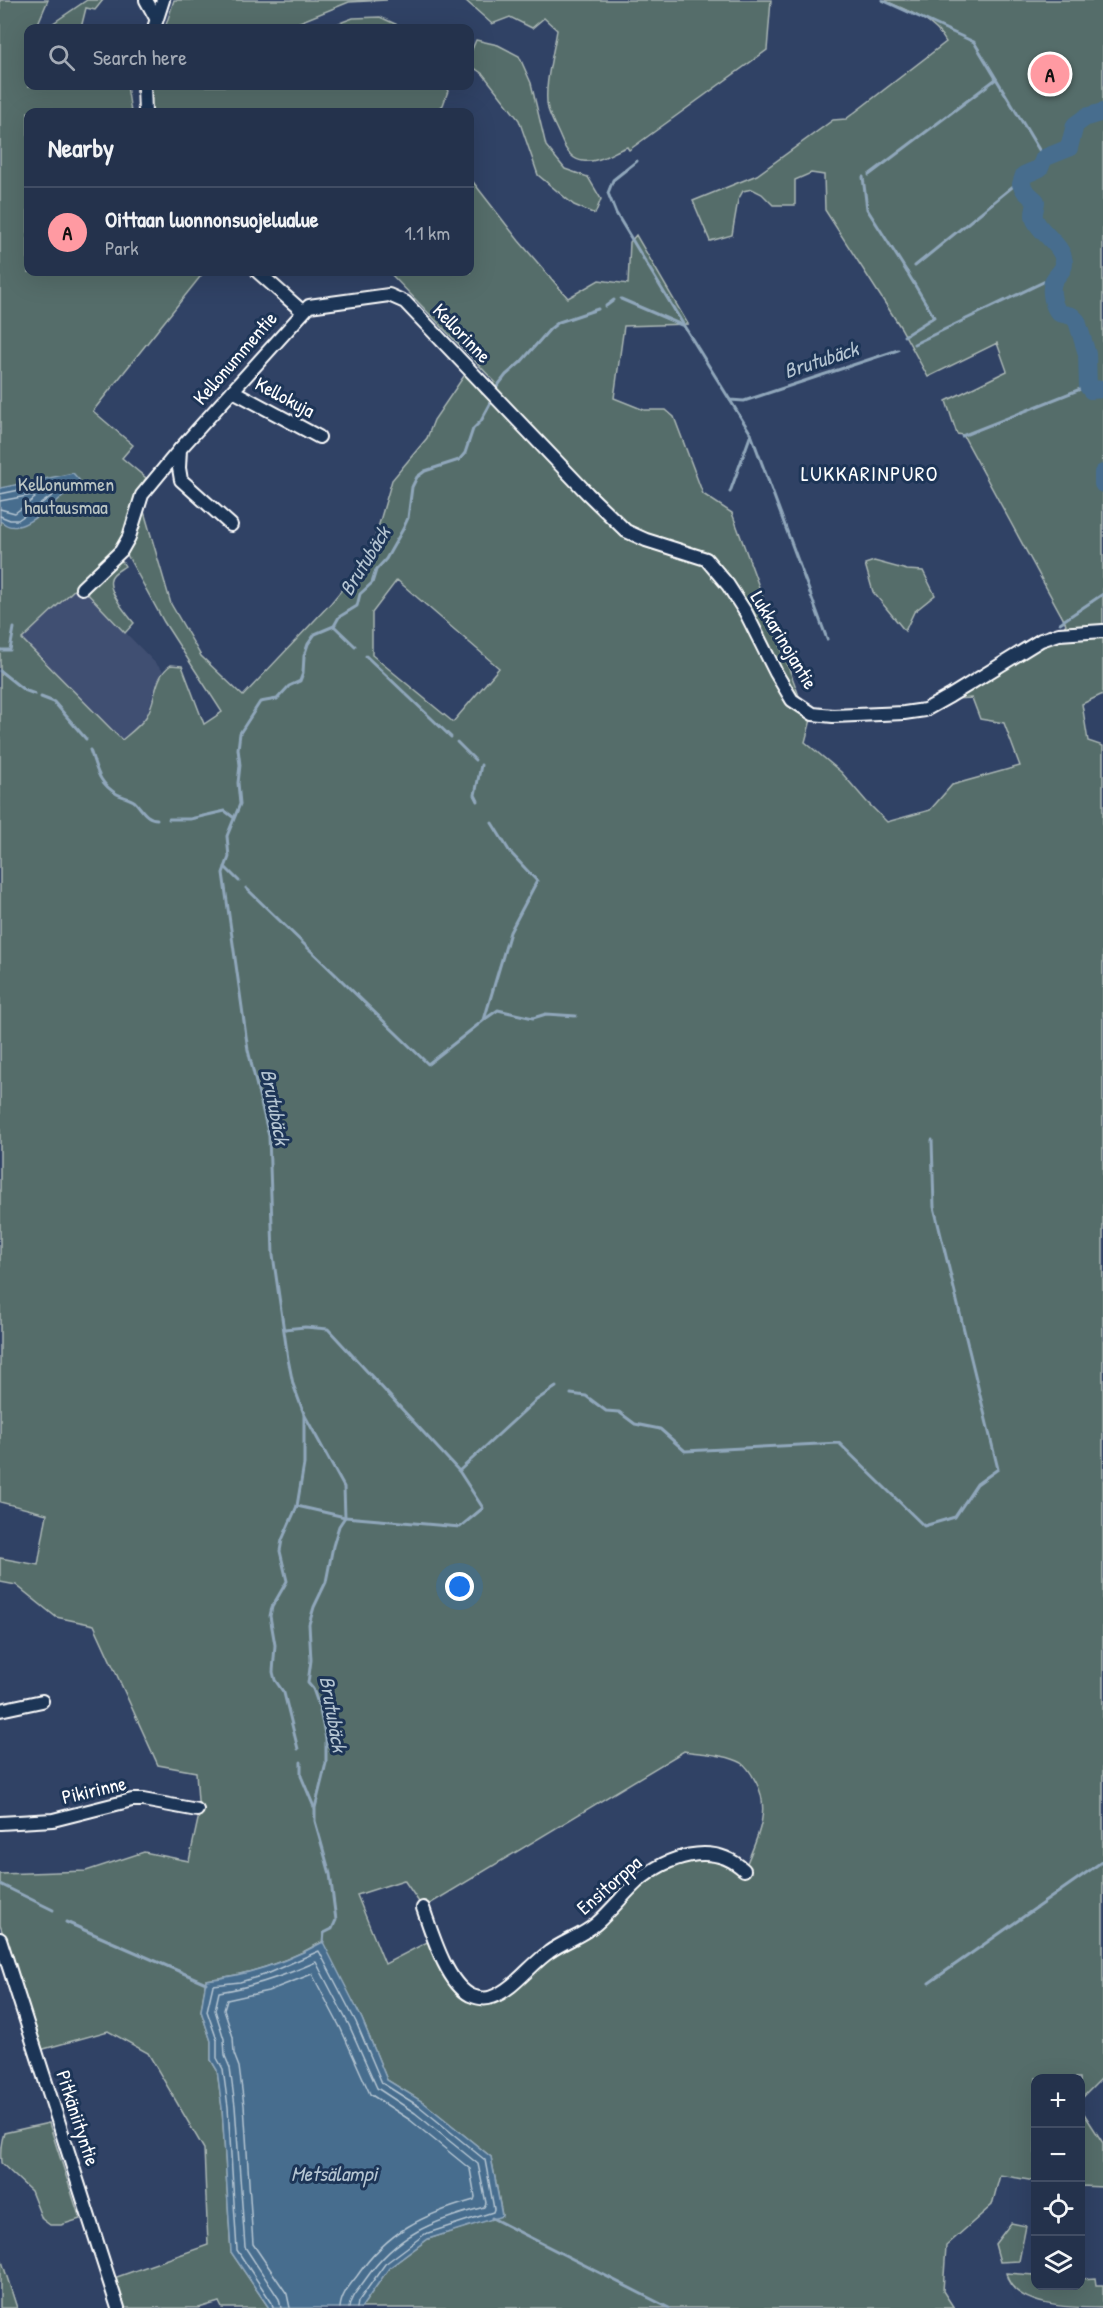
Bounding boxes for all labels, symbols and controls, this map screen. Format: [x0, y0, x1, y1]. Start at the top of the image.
search box [24, 24, 474, 90]
icon: search [45, 41, 78, 74]
text: Search here [93, 42, 187, 72]
pin: A [1030, 52, 1070, 97]
text: Nearby [48, 130, 114, 165]
text: Oittaan luonnonsuojelualue [105, 204, 319, 234]
text: A [63, 219, 72, 246]
text: 1.1 km [405, 219, 450, 246]
text: Park [105, 234, 138, 261]
street label: Kellorinne [427, 297, 498, 368]
street label: Kellonummentie [186, 305, 283, 410]
water label: Brutubäck [780, 333, 864, 385]
street label: Kellokuja [251, 370, 320, 424]
district label: LUKKARINPURO [801, 459, 939, 488]
park label: Kellonummen hautausmaa [18, 470, 114, 520]
water label: Brutubäck [332, 519, 398, 601]
street label: Lukkarinojantie [745, 586, 824, 694]
water label: Brutubäck [254, 1067, 297, 1149]
your location [445, 1572, 474, 1601]
water label: Brutubäck [313, 1674, 355, 1756]
street label: Pikirinne [59, 1769, 129, 1810]
street label: Ensitorppa [571, 1849, 647, 1920]
street label: Pitkäniityntie [50, 2067, 107, 2169]
map controls [1031, 2074, 1085, 2290]
button: + [1031, 2074, 1085, 2128]
button: − [1031, 2128, 1085, 2182]
water label: Metsälampi [291, 2159, 379, 2188]
button: locate [1031, 2182, 1085, 2236]
button: layers [1031, 2236, 1085, 2290]

